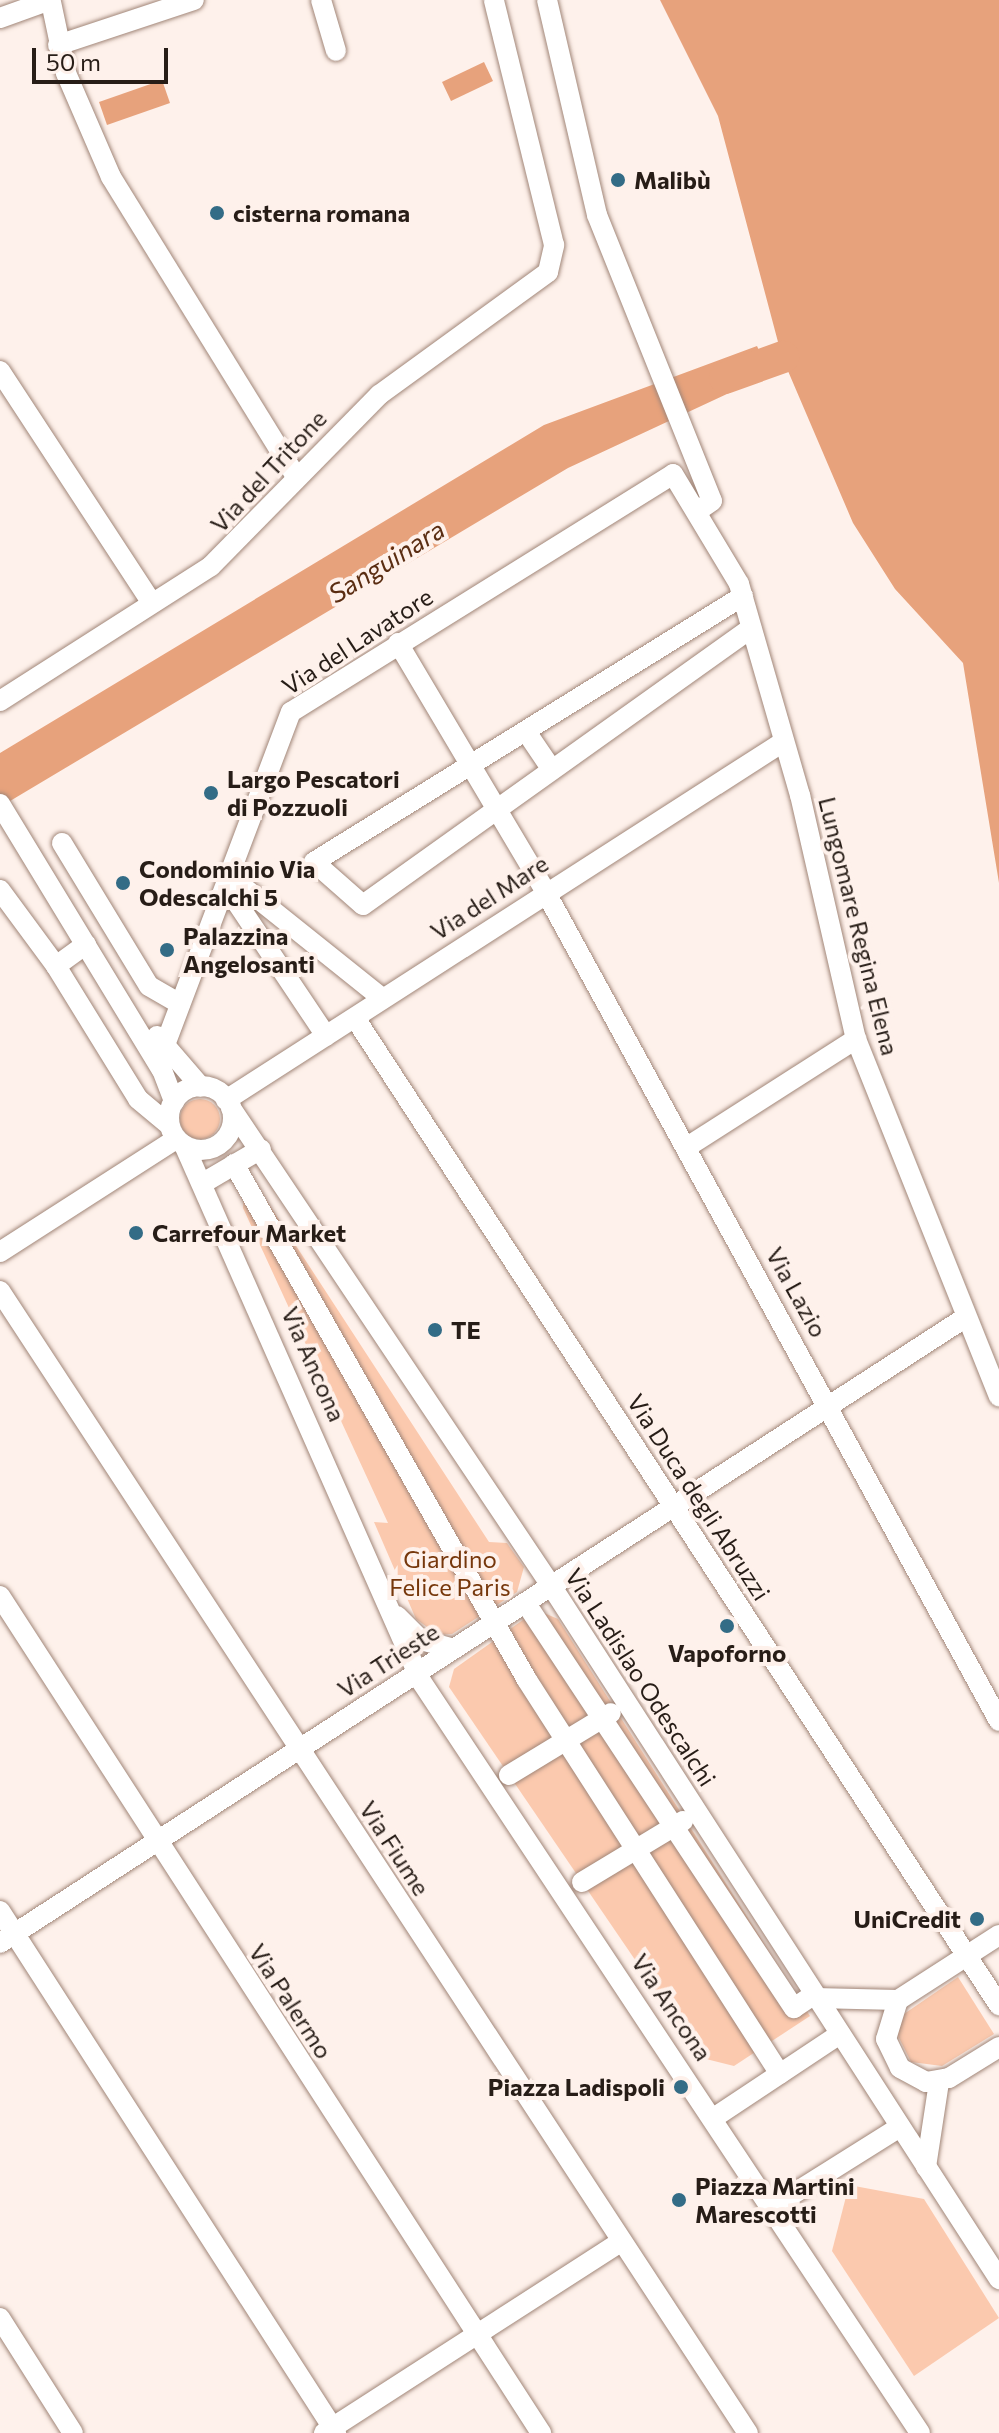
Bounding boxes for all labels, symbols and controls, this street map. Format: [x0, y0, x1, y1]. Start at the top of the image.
scale bar [36, 32, 172, 82]
text: 50 m [46, 47, 101, 76]
place label: Malibù [634, 166, 711, 194]
marker: Malibù [609, 171, 627, 189]
place label: cisterna romana [233, 199, 410, 227]
marker: cisterna romana [208, 204, 226, 222]
street label: Via del Tritone [204, 404, 332, 538]
water label: Sanguinara [322, 513, 450, 609]
street label: Via del Lavatore [276, 582, 438, 700]
place label: Largo Pescatori di Pozzuoli [227, 765, 400, 821]
marker: Largo Pescatori di Pozzuoli [202, 784, 220, 802]
street label: Lungomare Regina Elena [813, 794, 905, 1058]
street label: Via del Mare [425, 848, 553, 946]
place label: Condominio Via Odescalchi 5 [139, 855, 315, 911]
marker: Condominio Via Odescalchi 5 [114, 874, 132, 892]
place label: Palazzina Angelosanti [183, 922, 315, 978]
marker: Palazzina Angelosanti [158, 941, 176, 959]
place label: Carrefour Market [152, 1219, 346, 1247]
marker: Carrefour Market [127, 1224, 145, 1242]
street label: Via Lazio [761, 1242, 833, 1342]
street label: Via Ancona [276, 1302, 352, 1426]
place label: TE [451, 1316, 481, 1344]
marker: TE [426, 1321, 444, 1339]
street label: Via Duca degli Abruzzi [622, 1388, 776, 1606]
park label: Giardino Felice Paris [389, 1545, 511, 1601]
street label: Via Ladislao Odescalchi [560, 1563, 722, 1791]
street label: Via Trieste [332, 1617, 444, 1703]
marker: Vapoforno [718, 1617, 736, 1635]
place label: Vapoforno [668, 1639, 786, 1667]
street label: Via Fiume [354, 1795, 436, 1901]
place label: UniCredit [853, 1905, 961, 1933]
marker: UniCredit [968, 1910, 986, 1928]
street label: Via Palermo [243, 1938, 339, 2064]
street label: Via Ancona [626, 1948, 718, 2066]
place label: Piazza Ladispoli [488, 2073, 665, 2101]
marker: Piazza Ladispoli [672, 2078, 690, 2096]
place label: Piazza Martini Marescotti [695, 2172, 855, 2228]
marker: Piazza Martini Marescotti [670, 2191, 688, 2209]

